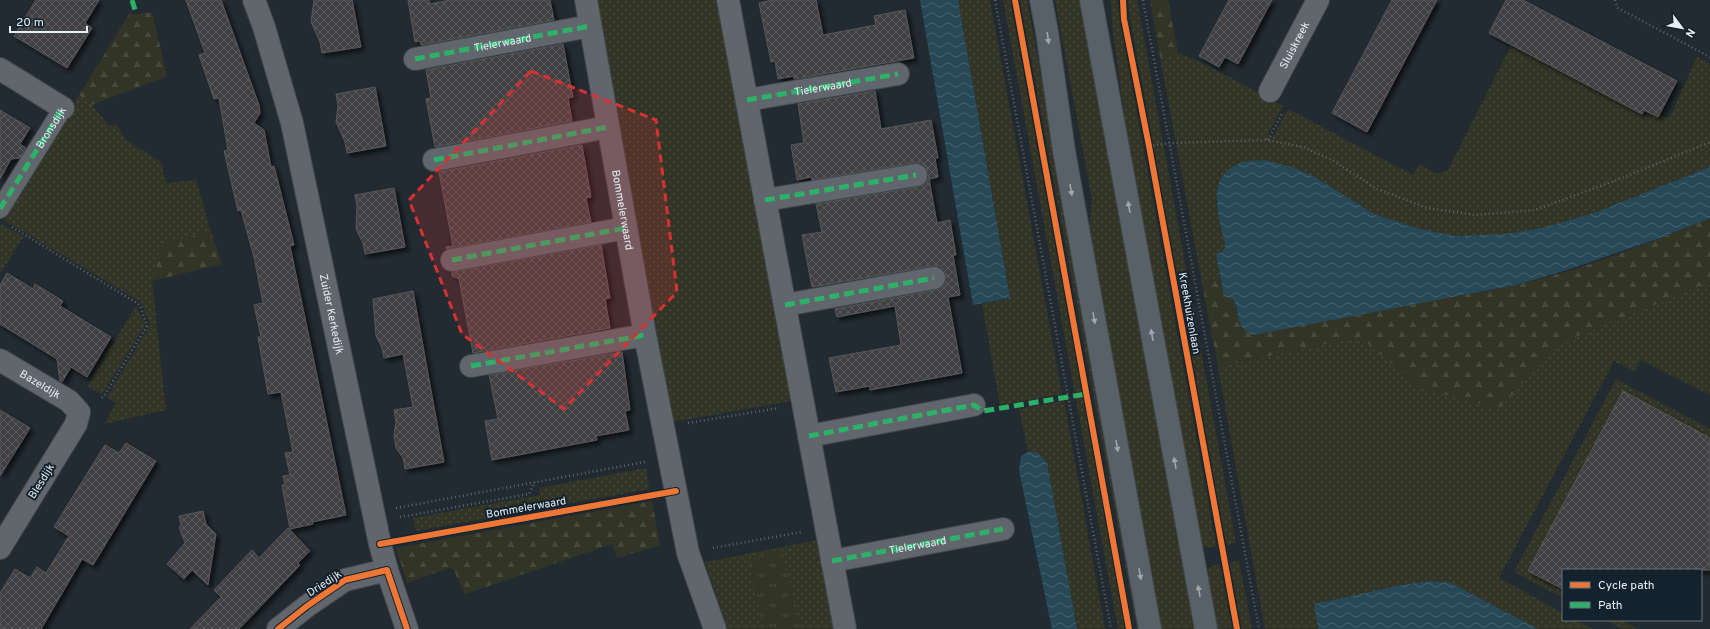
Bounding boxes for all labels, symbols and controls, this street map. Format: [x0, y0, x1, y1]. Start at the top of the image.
scale bar [10, 8, 87, 34]
north arrow [1662, 8, 1702, 48]
text: 20 m [16, 15, 44, 31]
street label: Sluiskreek [1277, 19, 1313, 72]
text: N [1682, 26, 1698, 40]
street label: Tielerwaard [473, 31, 533, 56]
one-way arrow [1045, 32, 1051, 44]
street label: Tielerwaard [793, 76, 853, 100]
street label: Bronsdijk [33, 104, 70, 152]
street label: Bommelerwaard [608, 169, 636, 251]
one-way arrow [1068, 184, 1074, 196]
one-way arrow [1125, 201, 1131, 213]
street label: Kreekhuizenlaan [1175, 271, 1203, 355]
street label: Zuider Kerkedijk [316, 273, 346, 356]
one-way arrow [1091, 312, 1097, 324]
one-way arrow [1149, 329, 1155, 341]
street label: Bazeldijk [17, 367, 63, 403]
one-way arrow [1114, 440, 1120, 452]
one-way arrow [1172, 457, 1178, 469]
street label: Blesdijk [26, 461, 58, 502]
street label: Bommelerwaard [485, 494, 567, 522]
street label: Tielerwaard [888, 534, 948, 558]
street label: Driedijk [305, 567, 345, 600]
one-way arrow [1137, 567, 1143, 580]
legend [1562, 569, 1702, 621]
text: Cycle path [1598, 578, 1655, 594]
one-way arrow [1196, 585, 1202, 597]
text: Path [1598, 598, 1623, 614]

